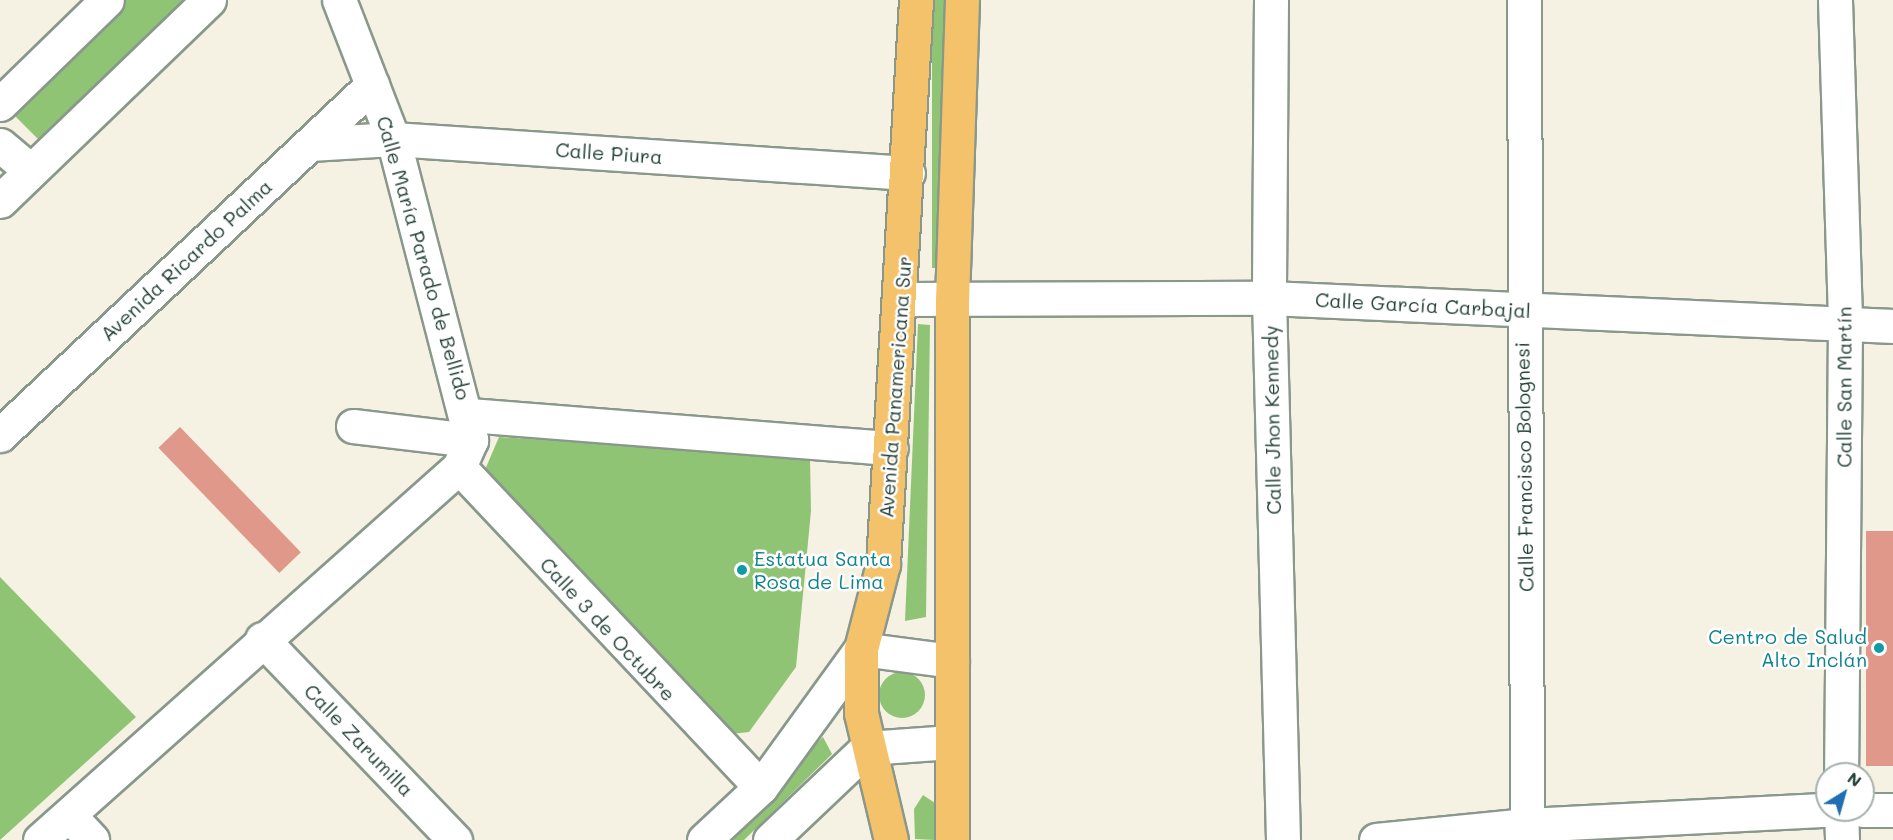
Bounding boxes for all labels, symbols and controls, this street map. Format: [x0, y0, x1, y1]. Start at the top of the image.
street label: Calle María Parado de Bellido [372, 113, 476, 403]
street label: Calle Piura [555, 137, 663, 169]
street label: Avenida Ricardo Palma [95, 174, 277, 346]
street label: Avenida Panamericana Sur [874, 255, 916, 519]
street label: Calle García Carbajal [1315, 287, 1531, 323]
street label: Calle San Martín [1832, 306, 1856, 468]
street label: Calle Jhon Kennedy [1258, 325, 1286, 515]
street label: Calle Francisco Bolognesi [1510, 342, 1538, 592]
place label: Estatua Santa Rosa de Lima [754, 546, 891, 593]
street label: Calle 3 de Octubre [535, 552, 681, 706]
marker: Estatua Santa Rosa de Lima [735, 563, 749, 577]
place label: Centro de Salud Alto Inclán [1708, 624, 1867, 671]
marker: Centro de Salud Alto Inclán [1872, 641, 1886, 655]
street label: Calle Zarumilla [299, 679, 419, 801]
north arrow [1815, 762, 1875, 822]
text: N [1844, 767, 1866, 791]

